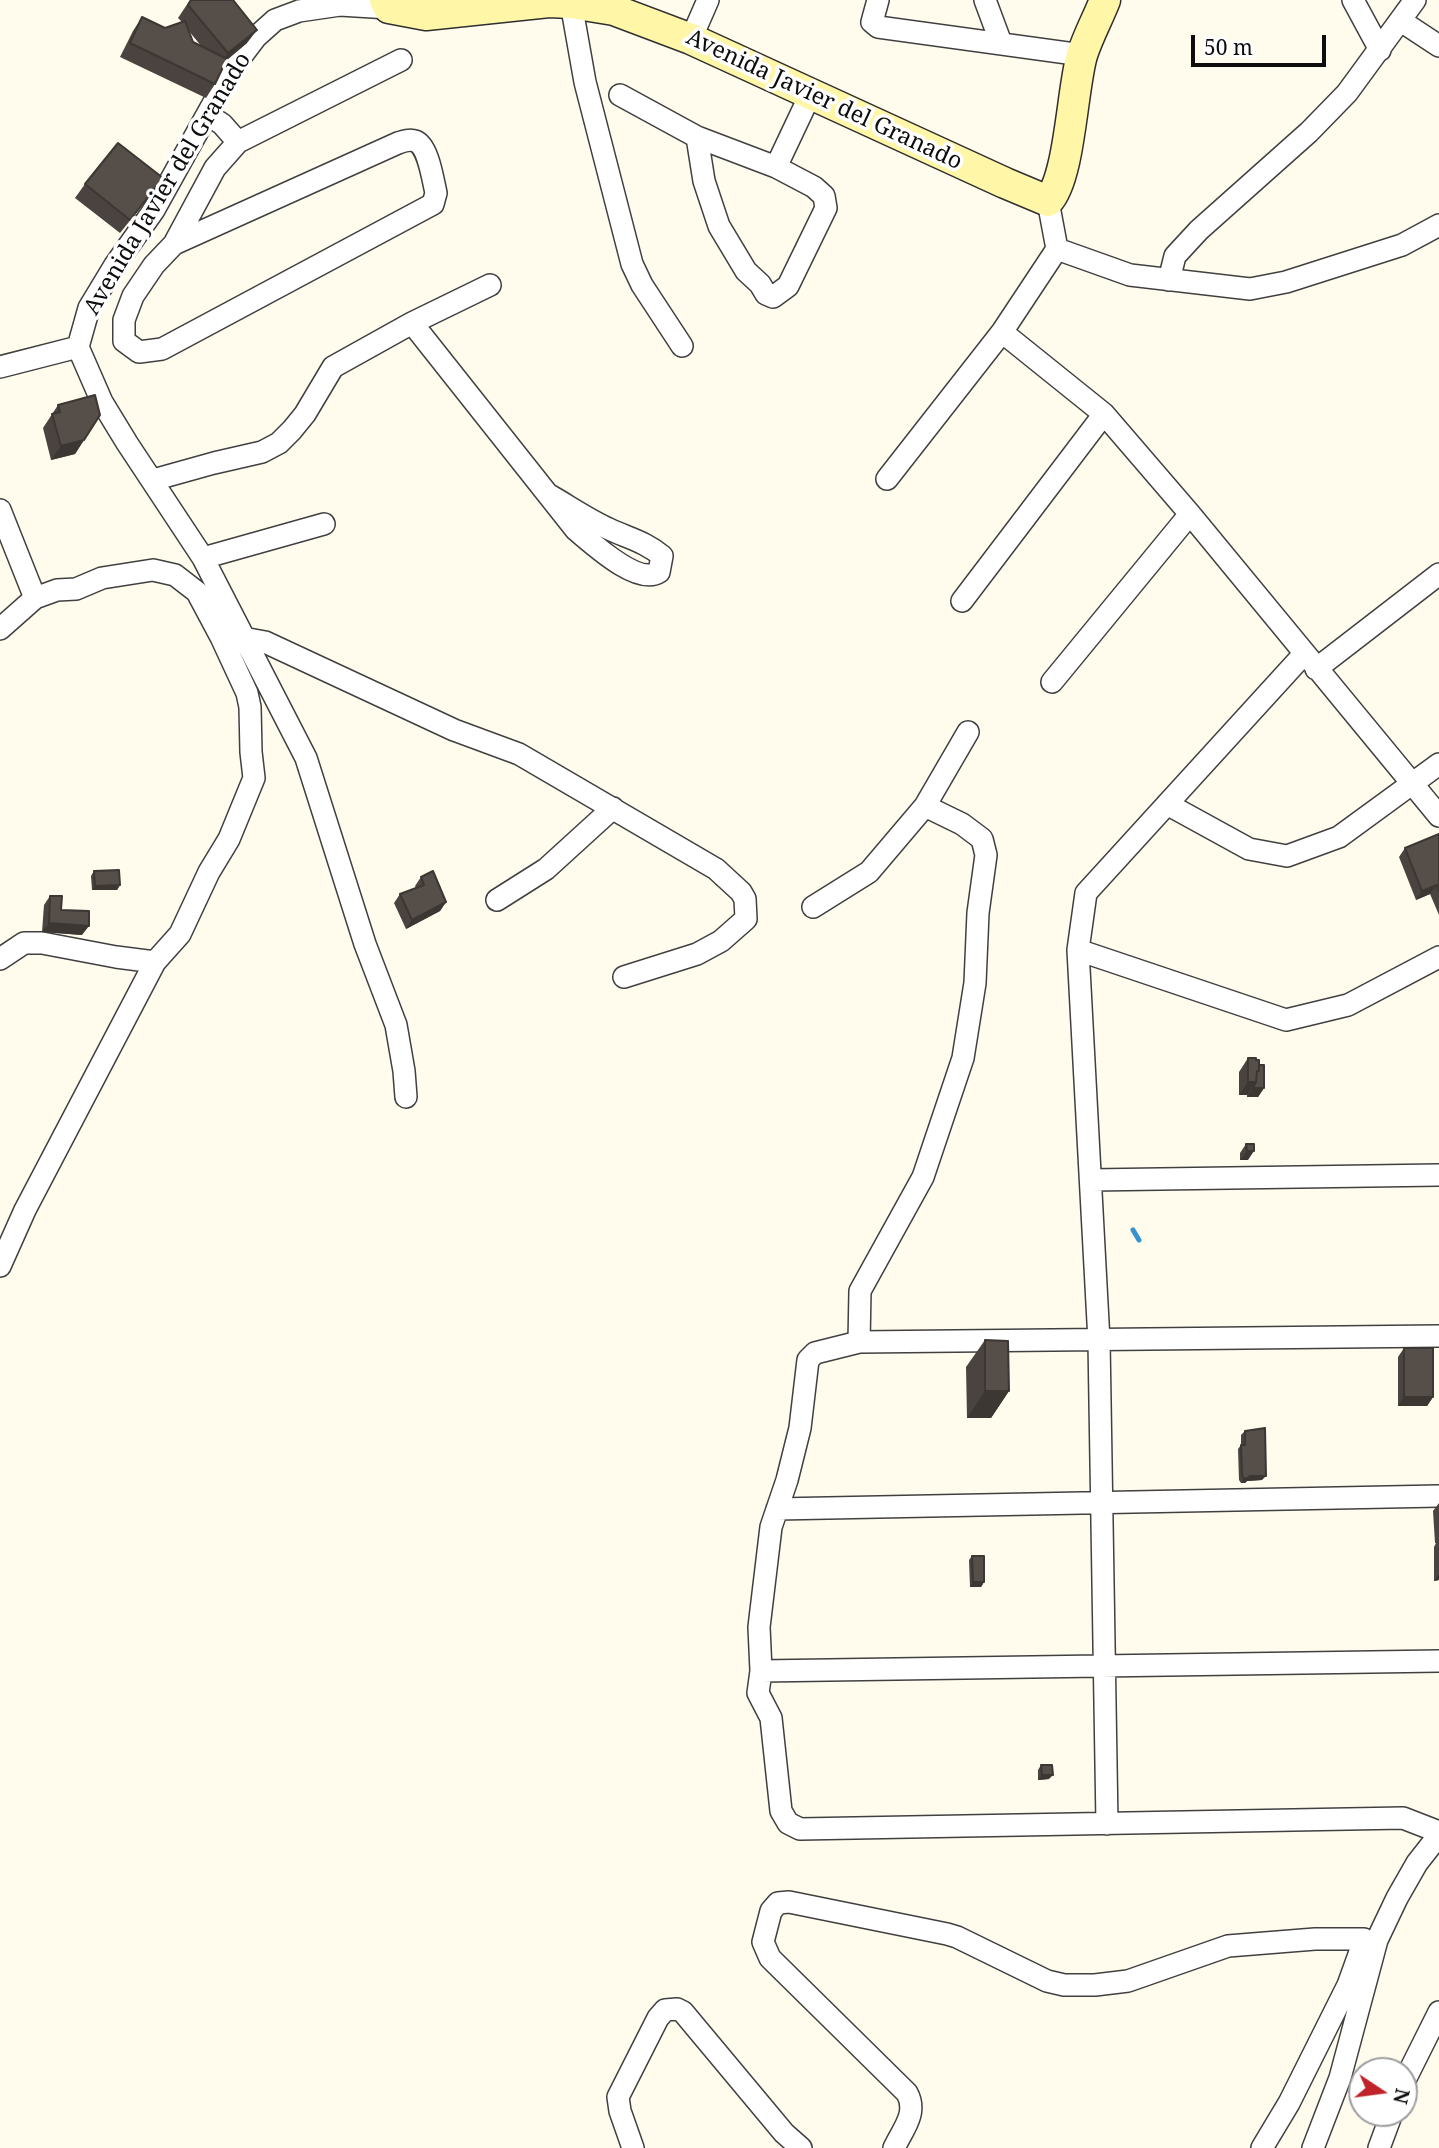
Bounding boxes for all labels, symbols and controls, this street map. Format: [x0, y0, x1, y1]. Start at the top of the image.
scale bar [1194, 21, 1329, 65]
street label: Avenida Javier del Granado [682, 24, 966, 176]
text: 50 m [1204, 33, 1253, 61]
street label: Avenida Javier del Granado [79, 48, 257, 320]
north arrow [1348, 2057, 1418, 2127]
text: N [1387, 2086, 1416, 2106]

